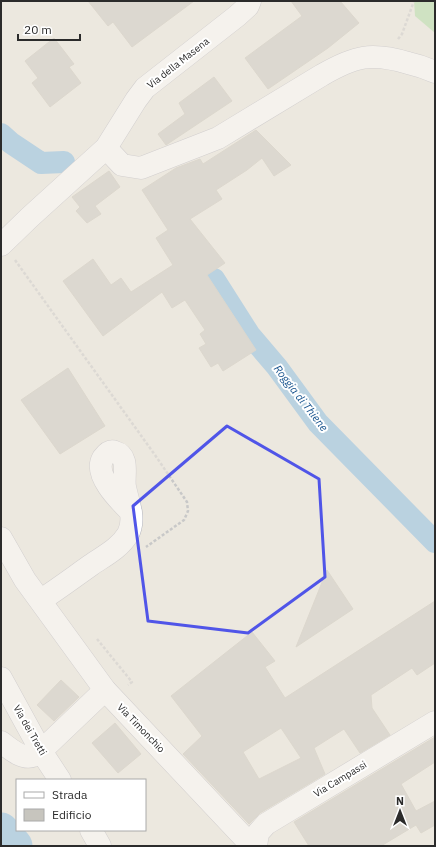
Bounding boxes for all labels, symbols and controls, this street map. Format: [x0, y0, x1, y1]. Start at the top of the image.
scale bar [18, 16, 80, 42]
text: 20 m [24, 22, 52, 37]
street label: Via della Masena [144, 34, 212, 91]
water label: Roggia di Thiene [271, 362, 331, 434]
street label: Via Timonchio [114, 701, 168, 756]
street label: Via dei Tretti [10, 702, 50, 758]
street label: Via Campassi [311, 758, 369, 800]
legend [16, 779, 146, 831]
text: Strada [52, 787, 88, 802]
north arrow [380, 791, 420, 831]
text: N [396, 794, 404, 808]
text: Edificio [52, 807, 92, 822]

